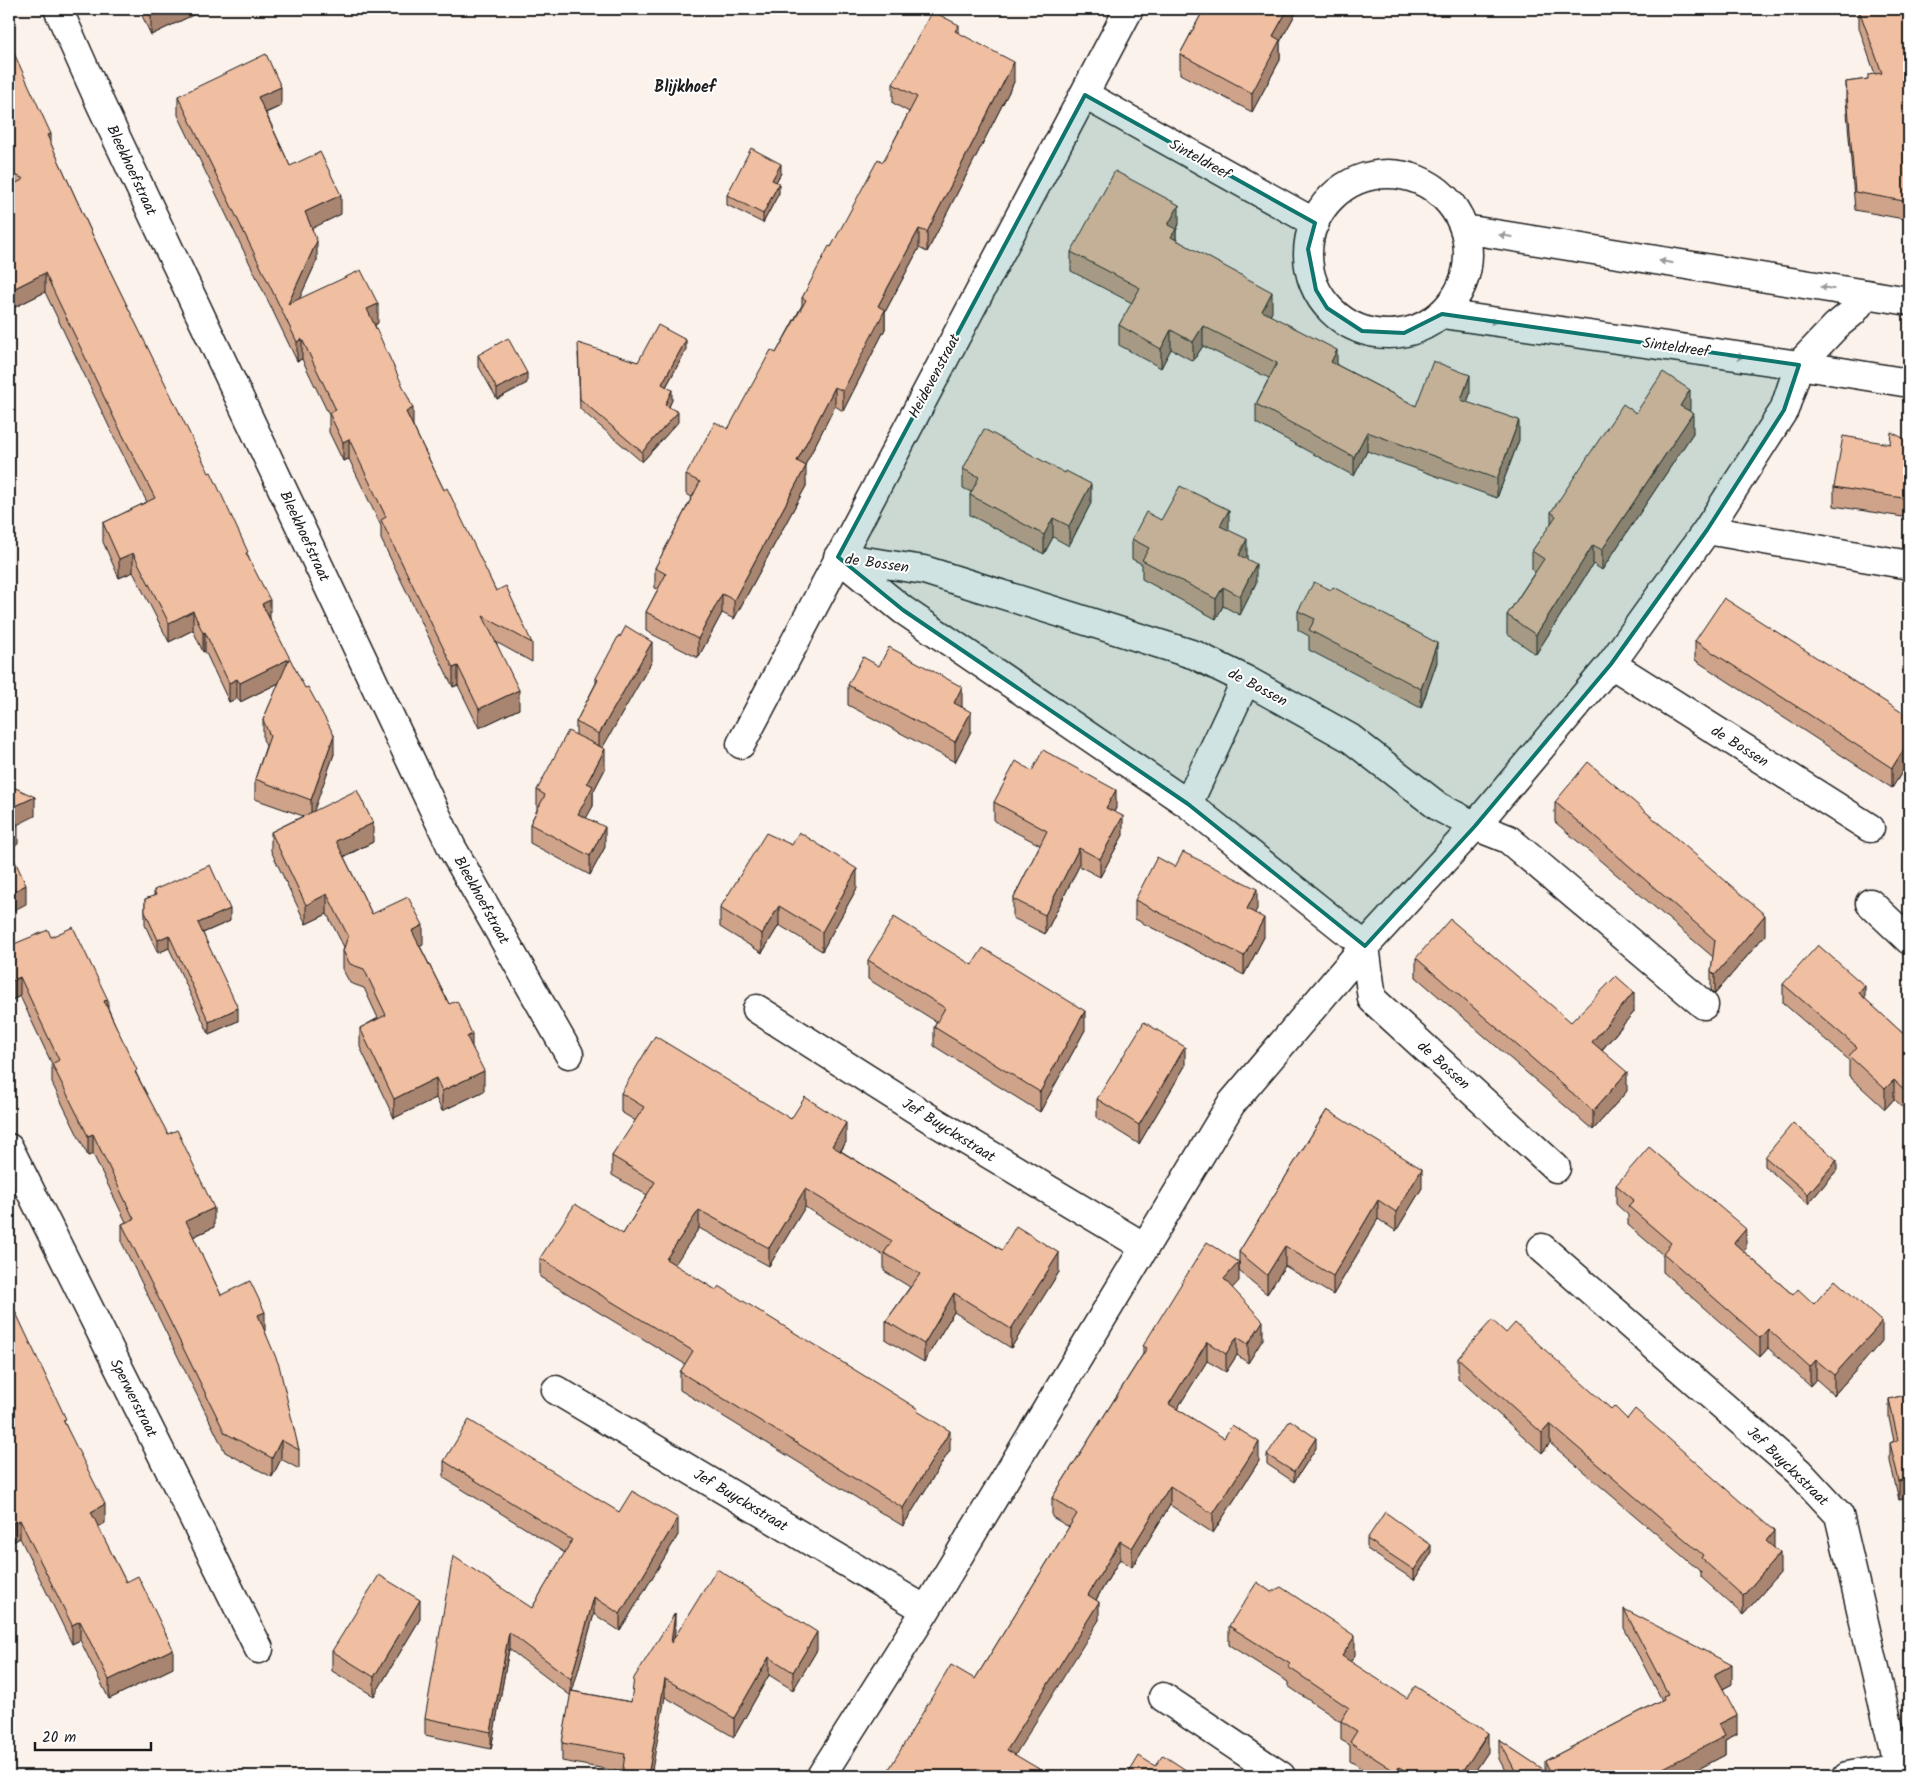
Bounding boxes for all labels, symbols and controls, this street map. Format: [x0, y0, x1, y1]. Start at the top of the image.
district label: Blijkhoef [654, 75, 718, 100]
street label: Bleekhoefstraat [100, 121, 163, 220]
street label: Sinteldreef [1164, 133, 1236, 187]
one-way arrow [1497, 231, 1513, 239]
one-way arrow [1658, 257, 1674, 265]
one-way arrow [1818, 283, 1834, 291]
one-way arrow [1482, 317, 1498, 325]
street label: Heidevenstraat [903, 330, 967, 423]
street label: Sinteldreef [1641, 331, 1712, 365]
one-way arrow [1730, 352, 1746, 360]
street label: Bleekhoefstraat [273, 487, 336, 586]
street label: de Bossen [843, 548, 910, 580]
street label: de Bossen [1224, 662, 1291, 714]
street label: de Bossen [1706, 720, 1773, 774]
street label: Bleekhoefstraat [447, 852, 515, 949]
street label: de Bossen [1411, 1035, 1475, 1096]
street label: Jef Buyckxstraat [897, 1092, 1000, 1169]
street label: Sperwerstraat [103, 1355, 163, 1442]
street label: Jef Buyckxstraat [1741, 1421, 1834, 1512]
street label: Jef Buyckxstraat [689, 1463, 792, 1539]
scale bar [35, 1720, 151, 1752]
text: 20 m [42, 1726, 76, 1750]

